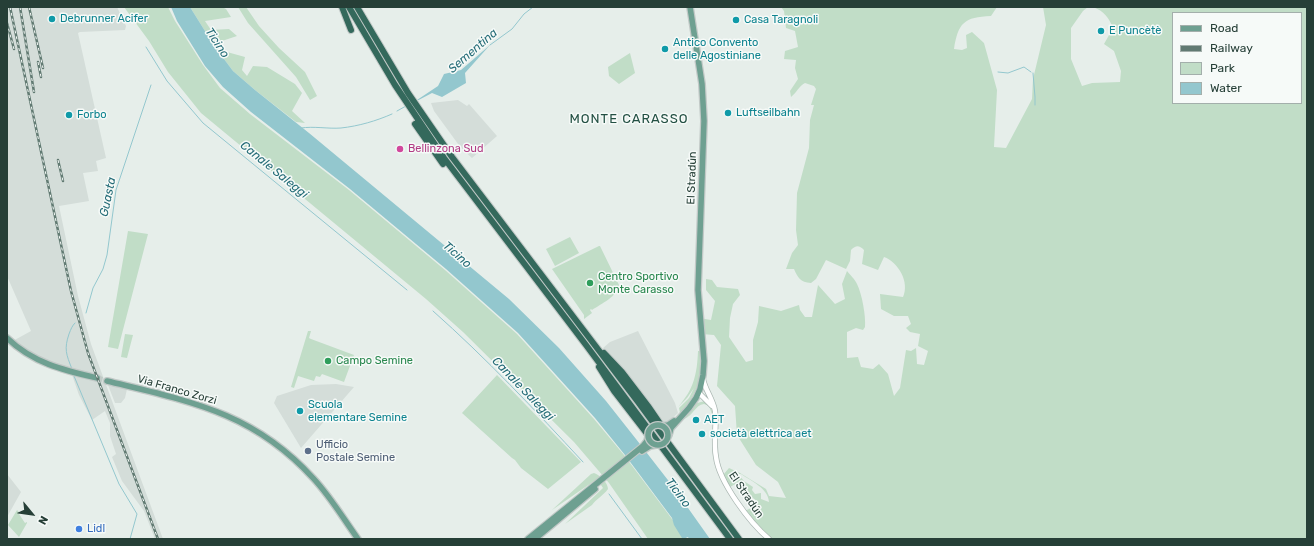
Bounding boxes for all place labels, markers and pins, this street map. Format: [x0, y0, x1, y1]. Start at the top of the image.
place label: Debrunner Acifer [60, 12, 148, 26]
place label: Casa Taragnoli [744, 13, 818, 27]
marker: Debrunner Acifer [47, 14, 57, 24]
marker: Casa Taragnoli [731, 15, 741, 25]
place label: E Puncètè [1109, 24, 1161, 38]
marker: E Puncètè [1096, 26, 1106, 36]
place label: Antico Convento delle Agostiniane [673, 36, 761, 62]
marker: Antico Convento delle Agostiniane [660, 44, 670, 54]
place label: Luftseilbahn [736, 106, 800, 120]
place label: Forbo [77, 108, 107, 122]
marker: Luftseilbahn [723, 108, 733, 118]
marker: Forbo [64, 110, 74, 120]
place label: Bellinzona Sud [408, 142, 483, 156]
marker: Bellinzona Sud [395, 144, 405, 154]
place label: Centro Sportivo Monte Carasso [598, 270, 679, 296]
marker: Centro Sportivo Monte Carasso [585, 278, 595, 288]
place label: Campo Semine [336, 354, 413, 368]
marker: Campo Semine [323, 356, 333, 366]
place label: Scuola elementare Semine [308, 398, 407, 424]
marker: Scuola elementare Semine [295, 406, 305, 416]
place label: AET [704, 413, 724, 427]
marker: AET [691, 415, 701, 425]
place label: società elettrica aet [710, 427, 812, 441]
marker: società elettrica aet [697, 429, 707, 439]
place label: Ufficio Postale Semine [316, 438, 395, 464]
marker: Ufficio Postale Semine [303, 446, 313, 456]
place label: Lidl [87, 522, 105, 536]
marker: Lidl [74, 524, 84, 534]

